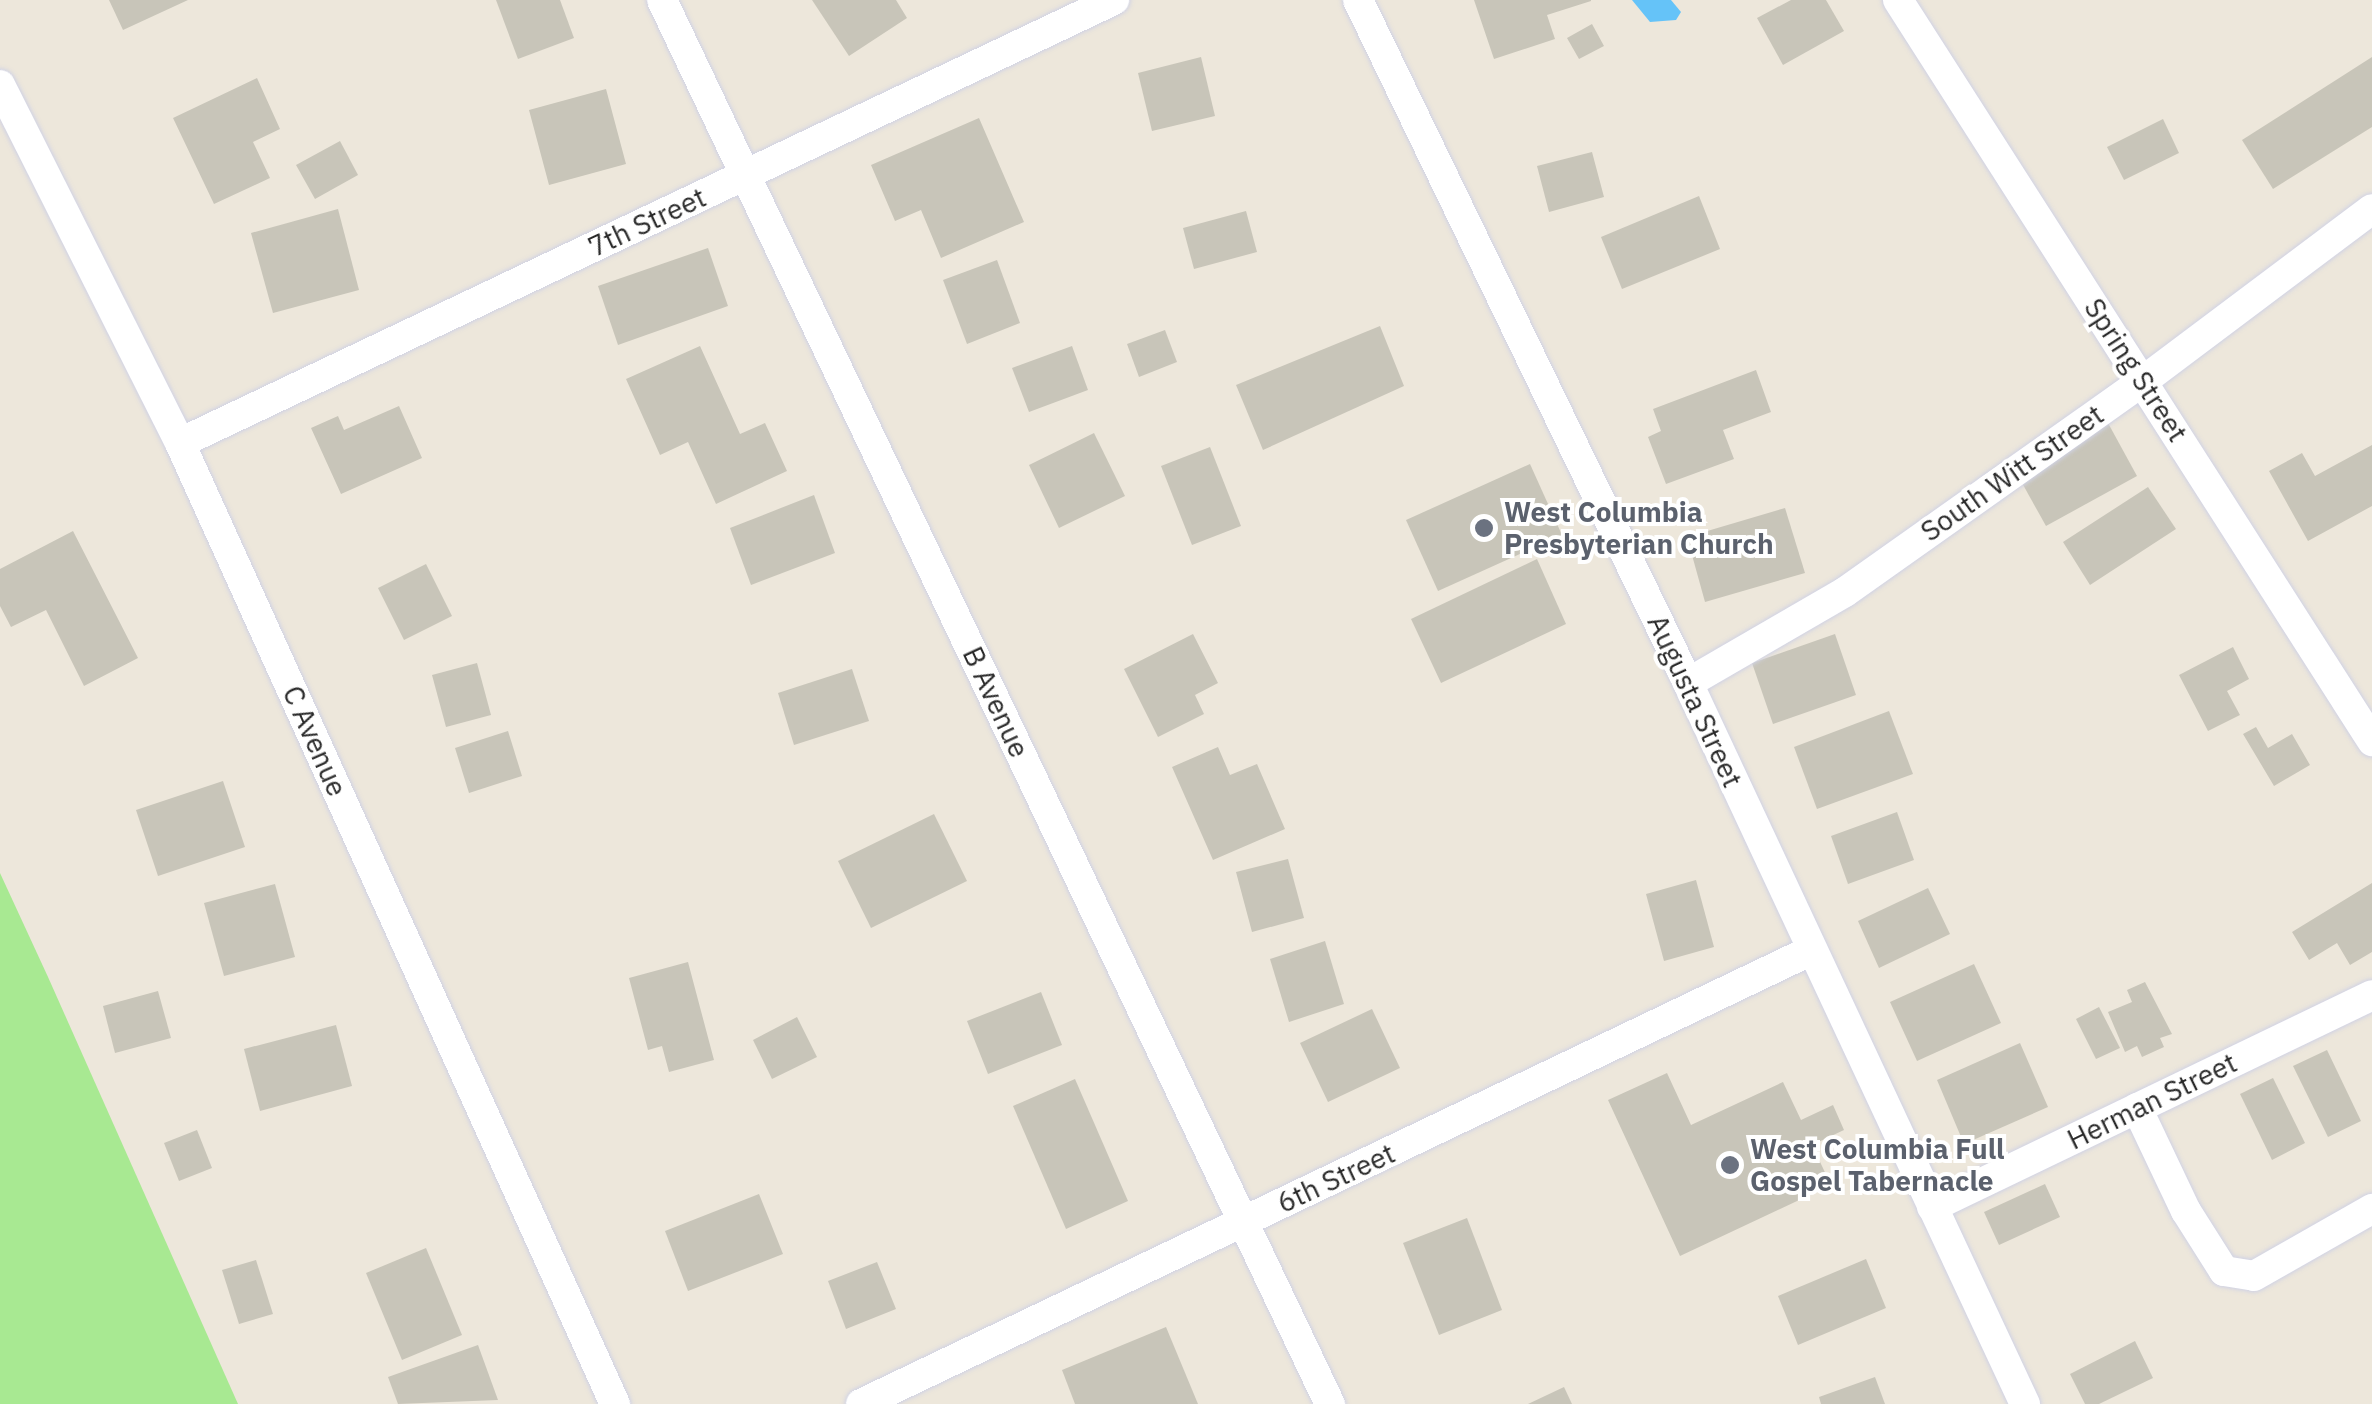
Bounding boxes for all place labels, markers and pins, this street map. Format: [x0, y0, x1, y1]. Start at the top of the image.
place label: West Columbia Presbyterian Church [1504, 495, 1774, 561]
marker: West Columbia Presbyterian Church [1473, 517, 1495, 539]
place label: West Columbia Full Gospel Tabernacle [1750, 1132, 2004, 1198]
marker: West Columbia Full Gospel Tabernacle [1719, 1154, 1741, 1176]

